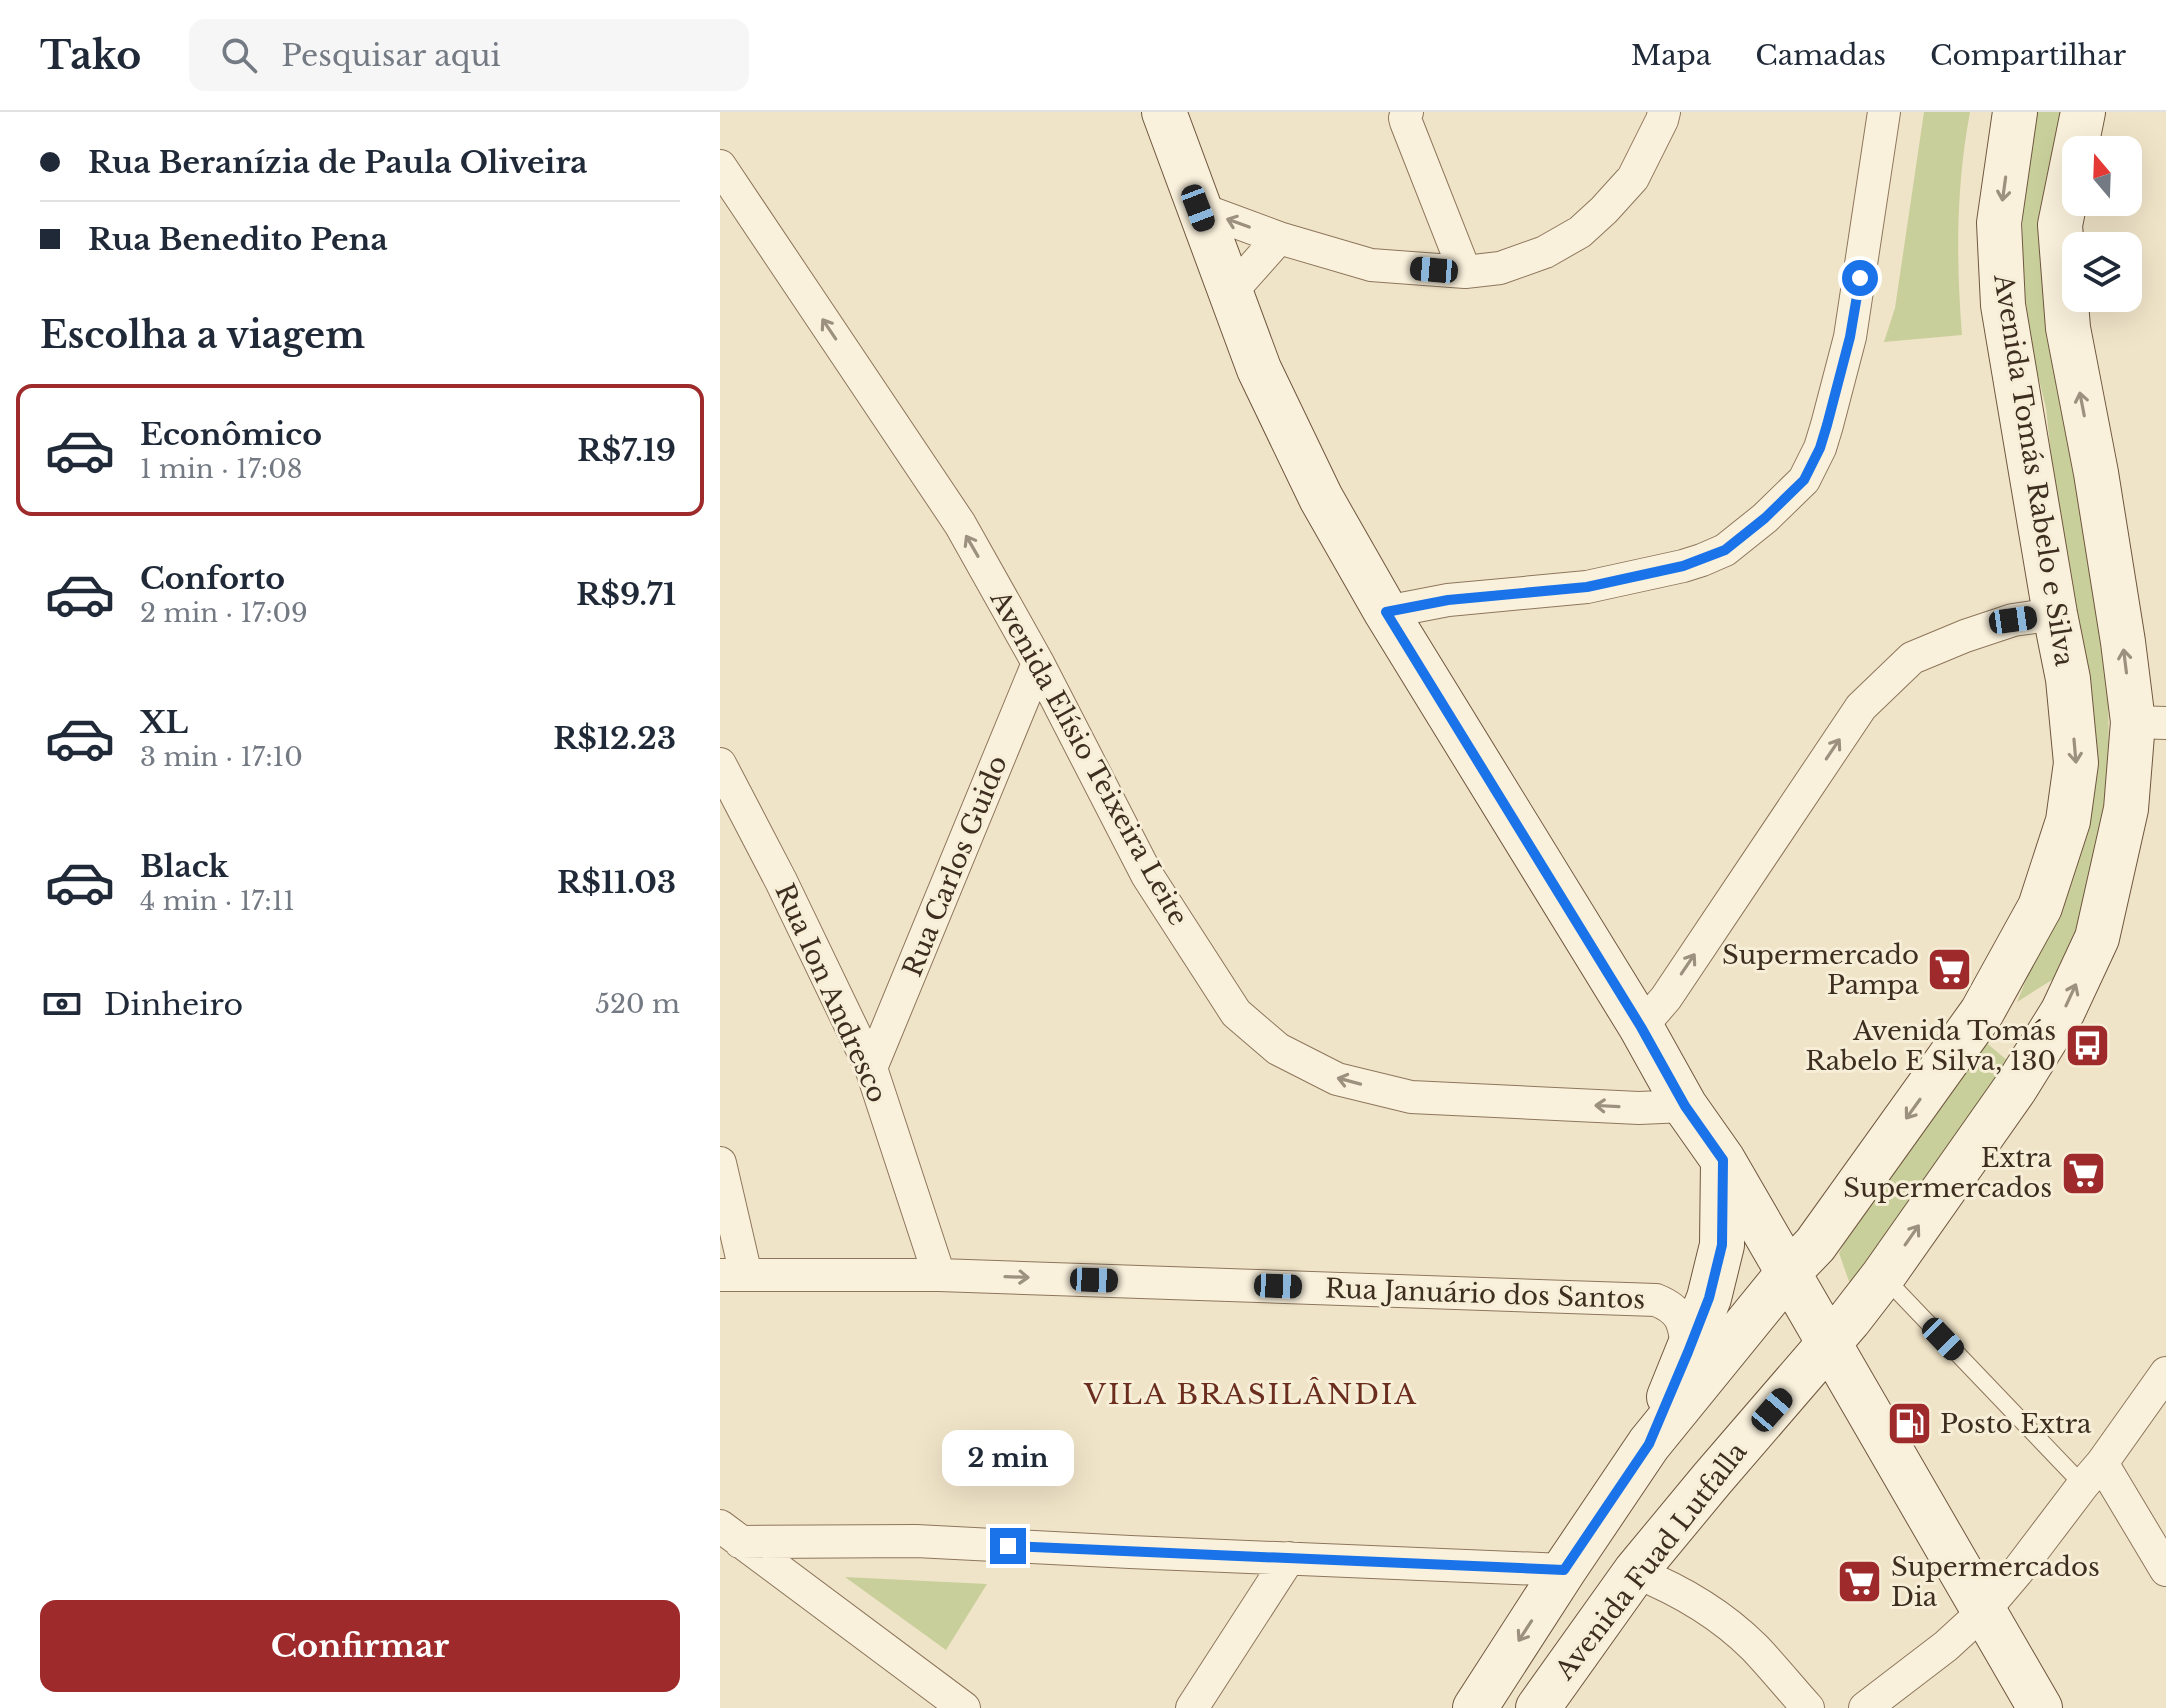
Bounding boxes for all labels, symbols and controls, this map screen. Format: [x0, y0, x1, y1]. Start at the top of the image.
search box [189, 19, 749, 91]
text: Tako [40, 32, 141, 79]
icon: search [217, 33, 261, 77]
text: Pesquisar aqui [281, 37, 501, 74]
text: Mapa [1631, 38, 1711, 73]
text: Camadas [1755, 38, 1886, 73]
text: Compartilhar [1930, 38, 2126, 73]
north arrow [2062, 136, 2142, 216]
map controls [2062, 136, 2142, 312]
text: Rua Beranízia de Paula Oliveira [88, 144, 588, 181]
one-way arrow [1996, 176, 2011, 201]
car [1178, 181, 1218, 235]
one-way arrow [1227, 215, 1251, 229]
text: Rua Benedito Pena [88, 221, 388, 258]
button: layers [2062, 232, 2142, 312]
car [1409, 256, 1459, 284]
route start [1842, 260, 1878, 296]
street label: Avenida Tomás Rabelo e Silva [1987, 271, 2081, 669]
text: Escolha a viagem [40, 313, 365, 358]
one-way arrow [821, 319, 837, 341]
one-way arrow [2074, 392, 2089, 418]
icon: car [44, 414, 116, 486]
text: Econômico [140, 416, 322, 453]
text: R$7.19 [577, 432, 676, 469]
text: 1 min · 17:08 [140, 453, 302, 485]
one-way arrow [964, 535, 980, 558]
icon: car [44, 558, 116, 630]
text: Conforto [140, 560, 285, 597]
text: R$9.71 [576, 576, 676, 613]
street label: Avenida Elísio Teixeira Leite [983, 584, 1194, 931]
text: 2 min · 17:09 [140, 597, 308, 629]
car [1988, 605, 2038, 635]
one-way arrow [2117, 649, 2132, 674]
icon: car [44, 702, 116, 774]
text: XL [140, 704, 188, 741]
text: R$12.23 [553, 720, 676, 757]
one-way arrow [2067, 737, 2082, 764]
one-way arrow [1825, 738, 1841, 760]
text: 3 min · 17:10 [140, 741, 303, 773]
street label: Rua Carlos Guido [896, 751, 1014, 981]
icon: car [44, 846, 116, 918]
text: Black [140, 848, 228, 885]
text: R$11.03 [557, 864, 676, 901]
street label: Rua Ion Andresco [768, 879, 894, 1107]
text: 4 min · 17:11 [140, 885, 295, 917]
place label: Supermercado Pampa [1722, 939, 1920, 1001]
supermarket icon: Supermercado Pampa [1926, 946, 1974, 994]
one-way arrow [1680, 954, 1696, 976]
icon: cash [40, 982, 84, 1026]
one-way arrow [2064, 983, 2079, 1007]
text: Dinheiro [104, 986, 243, 1023]
text: 520 m [595, 988, 680, 1020]
place label: Avenida Tomás Rabelo E Silva, 130 [1805, 1015, 2056, 1077]
bus stop icon: Avenida Tomás Rabelo E Silva, 130 [2063, 1022, 2111, 1070]
one-way arrow [1337, 1073, 1363, 1088]
one-way arrow [1905, 1097, 1921, 1119]
one-way arrow [1594, 1099, 1621, 1114]
place label: Extra Supermercados [1843, 1142, 2053, 1204]
supermarket icon: Extra Supermercados [2059, 1149, 2107, 1197]
one-way arrow [1903, 1225, 1920, 1246]
car [1070, 1267, 1118, 1293]
one-way arrow [1003, 1270, 1030, 1285]
street label: Rua Januário dos Santos [1324, 1272, 1646, 1316]
car [1254, 1273, 1302, 1299]
car [1918, 1313, 1968, 1365]
district label: VILA BRASILÂNDIA [1083, 1377, 1418, 1412]
car [1747, 1384, 1797, 1436]
fuel station icon: Posto Extra [1885, 1400, 1933, 1448]
place label: Posto Extra [1940, 1408, 2092, 1440]
callout: 2 min [942, 1430, 1074, 1486]
street label: Avenida Fuad Lutfalla [1548, 1436, 1754, 1686]
text: 2 min [968, 1442, 1048, 1474]
route end [990, 1528, 1026, 1564]
place label: Supermercados Dia [1891, 1551, 2100, 1613]
supermarket icon: Supermercados Dia [1836, 1558, 1884, 1606]
button: Confirmar [40, 1600, 680, 1692]
one-way arrow [1516, 1619, 1532, 1642]

